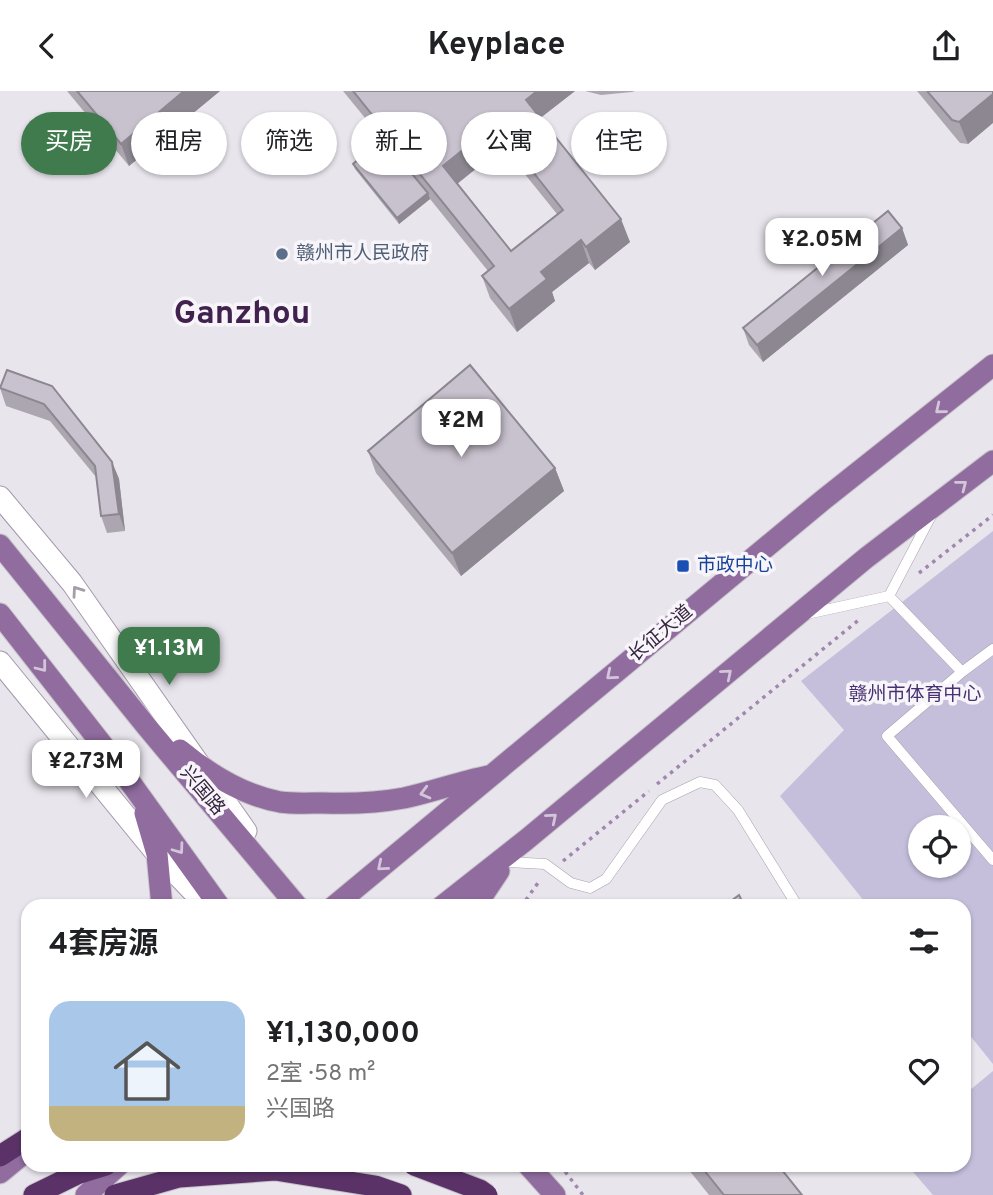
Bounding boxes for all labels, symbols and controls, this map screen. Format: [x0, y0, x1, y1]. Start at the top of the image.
text: Keyplace [428, 26, 565, 66]
icon: back [28, 27, 66, 65]
icon: share [927, 27, 965, 65]
chip: 买房 [21, 112, 117, 175]
chip: 租房 [131, 112, 227, 175]
chip: 筛选 [241, 112, 337, 175]
chip: 新上 [351, 112, 447, 175]
chip: 公寓 [461, 112, 557, 175]
chip: 住宅 [571, 112, 667, 175]
pin: ¥2.05M [765, 219, 879, 278]
text: ¥2.05M [781, 226, 863, 255]
place label: 赣州市人民政府 [296, 242, 429, 266]
marker: 赣州市人民政府 [274, 246, 290, 262]
district label: Ganzhou [174, 294, 310, 336]
pin: ¥2M [427, 399, 495, 459]
one-way arrow [936, 400, 948, 413]
text: ¥2M [438, 407, 484, 436]
one-way arrow [954, 480, 966, 493]
place label: 市政中心 [697, 554, 773, 578]
marker: 市政中心 [675, 558, 691, 574]
one-way arrow [73, 586, 85, 599]
street label: 长征大道 [624, 600, 698, 668]
pin: ¥1.13M [112, 627, 226, 687]
text: ¥1.13M [134, 635, 204, 664]
one-way arrow [34, 660, 47, 672]
one-way arrow [607, 667, 620, 679]
one-way arrow [720, 669, 732, 682]
park label: 赣州市体育中心 [848, 683, 982, 707]
pin: ¥2.73M [29, 741, 143, 800]
text: ¥2.73M [48, 748, 124, 777]
street label: 兴国路 [174, 761, 230, 821]
one-way arrow [419, 784, 431, 799]
one-way arrow [544, 814, 556, 827]
map controls [908, 815, 971, 878]
button: locate [908, 815, 971, 878]
one-way arrow [171, 841, 183, 854]
one-way arrow [377, 858, 390, 870]
icon: filters [905, 922, 943, 960]
text: 4套房源 [49, 927, 158, 964]
text: ¥1,130,000 [266, 1016, 420, 1053]
icon: home [105, 1029, 189, 1113]
icon: heart [905, 1052, 943, 1090]
text: 2室 · 58 m² [266, 1060, 375, 1089]
text: 兴国路 [266, 1096, 335, 1125]

